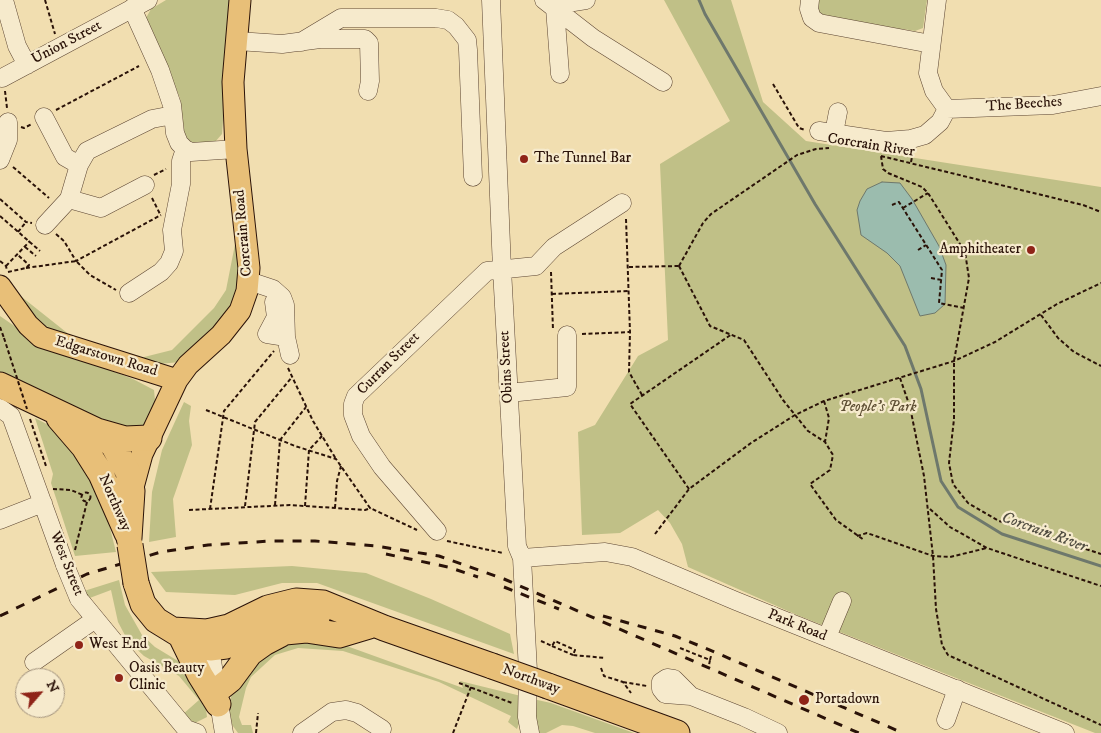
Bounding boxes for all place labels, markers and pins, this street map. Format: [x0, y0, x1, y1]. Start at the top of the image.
place label: The Tunnel Bar [534, 150, 631, 168]
marker: The Tunnel Bar [518, 153, 530, 165]
place label: Amphitheater [939, 241, 1021, 259]
marker: Amphitheater [1025, 244, 1037, 256]
place label: West End [89, 636, 147, 654]
marker: West End [73, 639, 85, 651]
place label: Oasis Beauty Clinic [129, 660, 204, 695]
marker: Oasis Beauty Clinic [113, 672, 125, 684]
place label: Portadown [815, 691, 880, 709]
marker: Portadown [797, 693, 811, 707]

